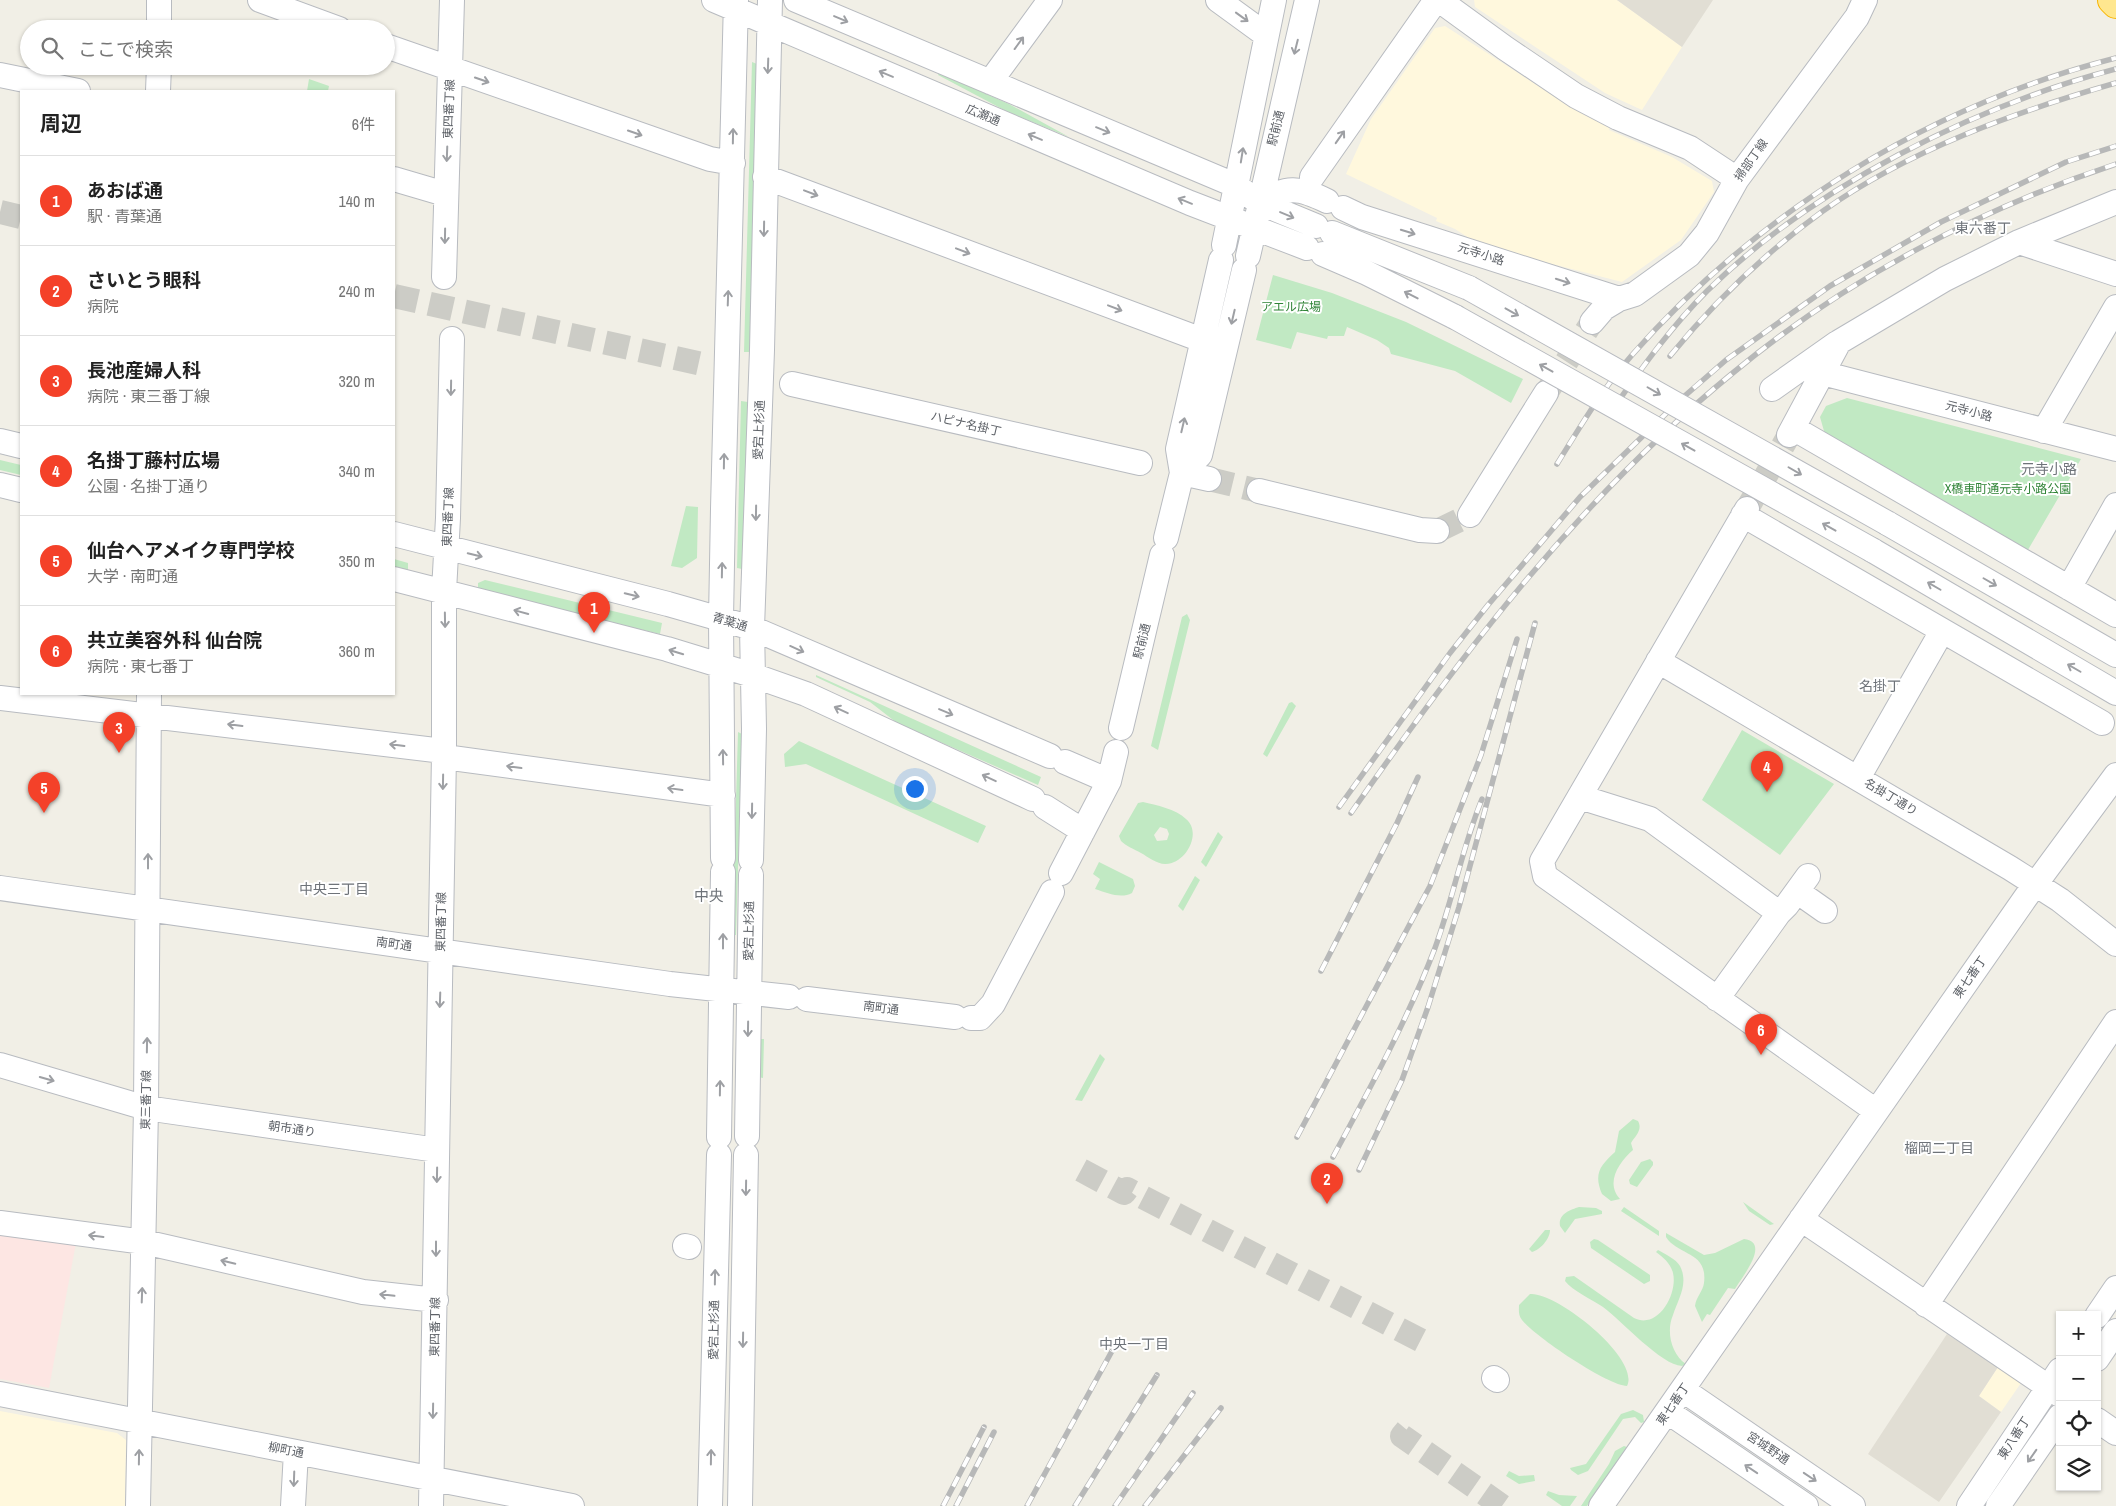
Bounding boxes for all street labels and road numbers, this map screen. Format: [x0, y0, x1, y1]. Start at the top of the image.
street label: 東四番丁線 [440, 79, 458, 139]
street label: 広瀬通 [963, 101, 1003, 129]
street label: 駅前通 [1264, 109, 1288, 147]
street label: 掃部丁線 [1731, 136, 1771, 184]
street label: 元寺小路 [1456, 239, 1506, 269]
street label: 元寺小路 [1944, 397, 1994, 425]
street label: 愛宕上杉通 [750, 400, 768, 460]
street label: ハピナ名掛丁 [929, 408, 1003, 440]
street label: 東四番丁線 [439, 487, 457, 547]
street label: 青葉通 [710, 609, 750, 635]
street label: 駅前通 [1130, 622, 1154, 660]
street label: 名掛丁通り [1861, 775, 1921, 819]
street label: 東四番丁線 [432, 892, 450, 952]
street label: 愛宕上杉通 [740, 901, 758, 961]
street label: 南町通 [375, 934, 413, 954]
street label: 東七番丁 [1950, 953, 1990, 1001]
street label: 南町通 [862, 998, 900, 1018]
street label: 東三番丁線 [137, 1070, 155, 1130]
street label: 朝市通り [267, 1118, 317, 1140]
street label: 東四番丁線 [426, 1297, 444, 1357]
street label: 愛宕上杉通 [705, 1300, 723, 1360]
street label: 東七番丁 [1653, 1380, 1693, 1428]
street label: 東八番丁 [1994, 1414, 2034, 1462]
street label: 宮城野通 [1744, 1428, 1792, 1468]
street label: 柳町通 [267, 1439, 305, 1461]

